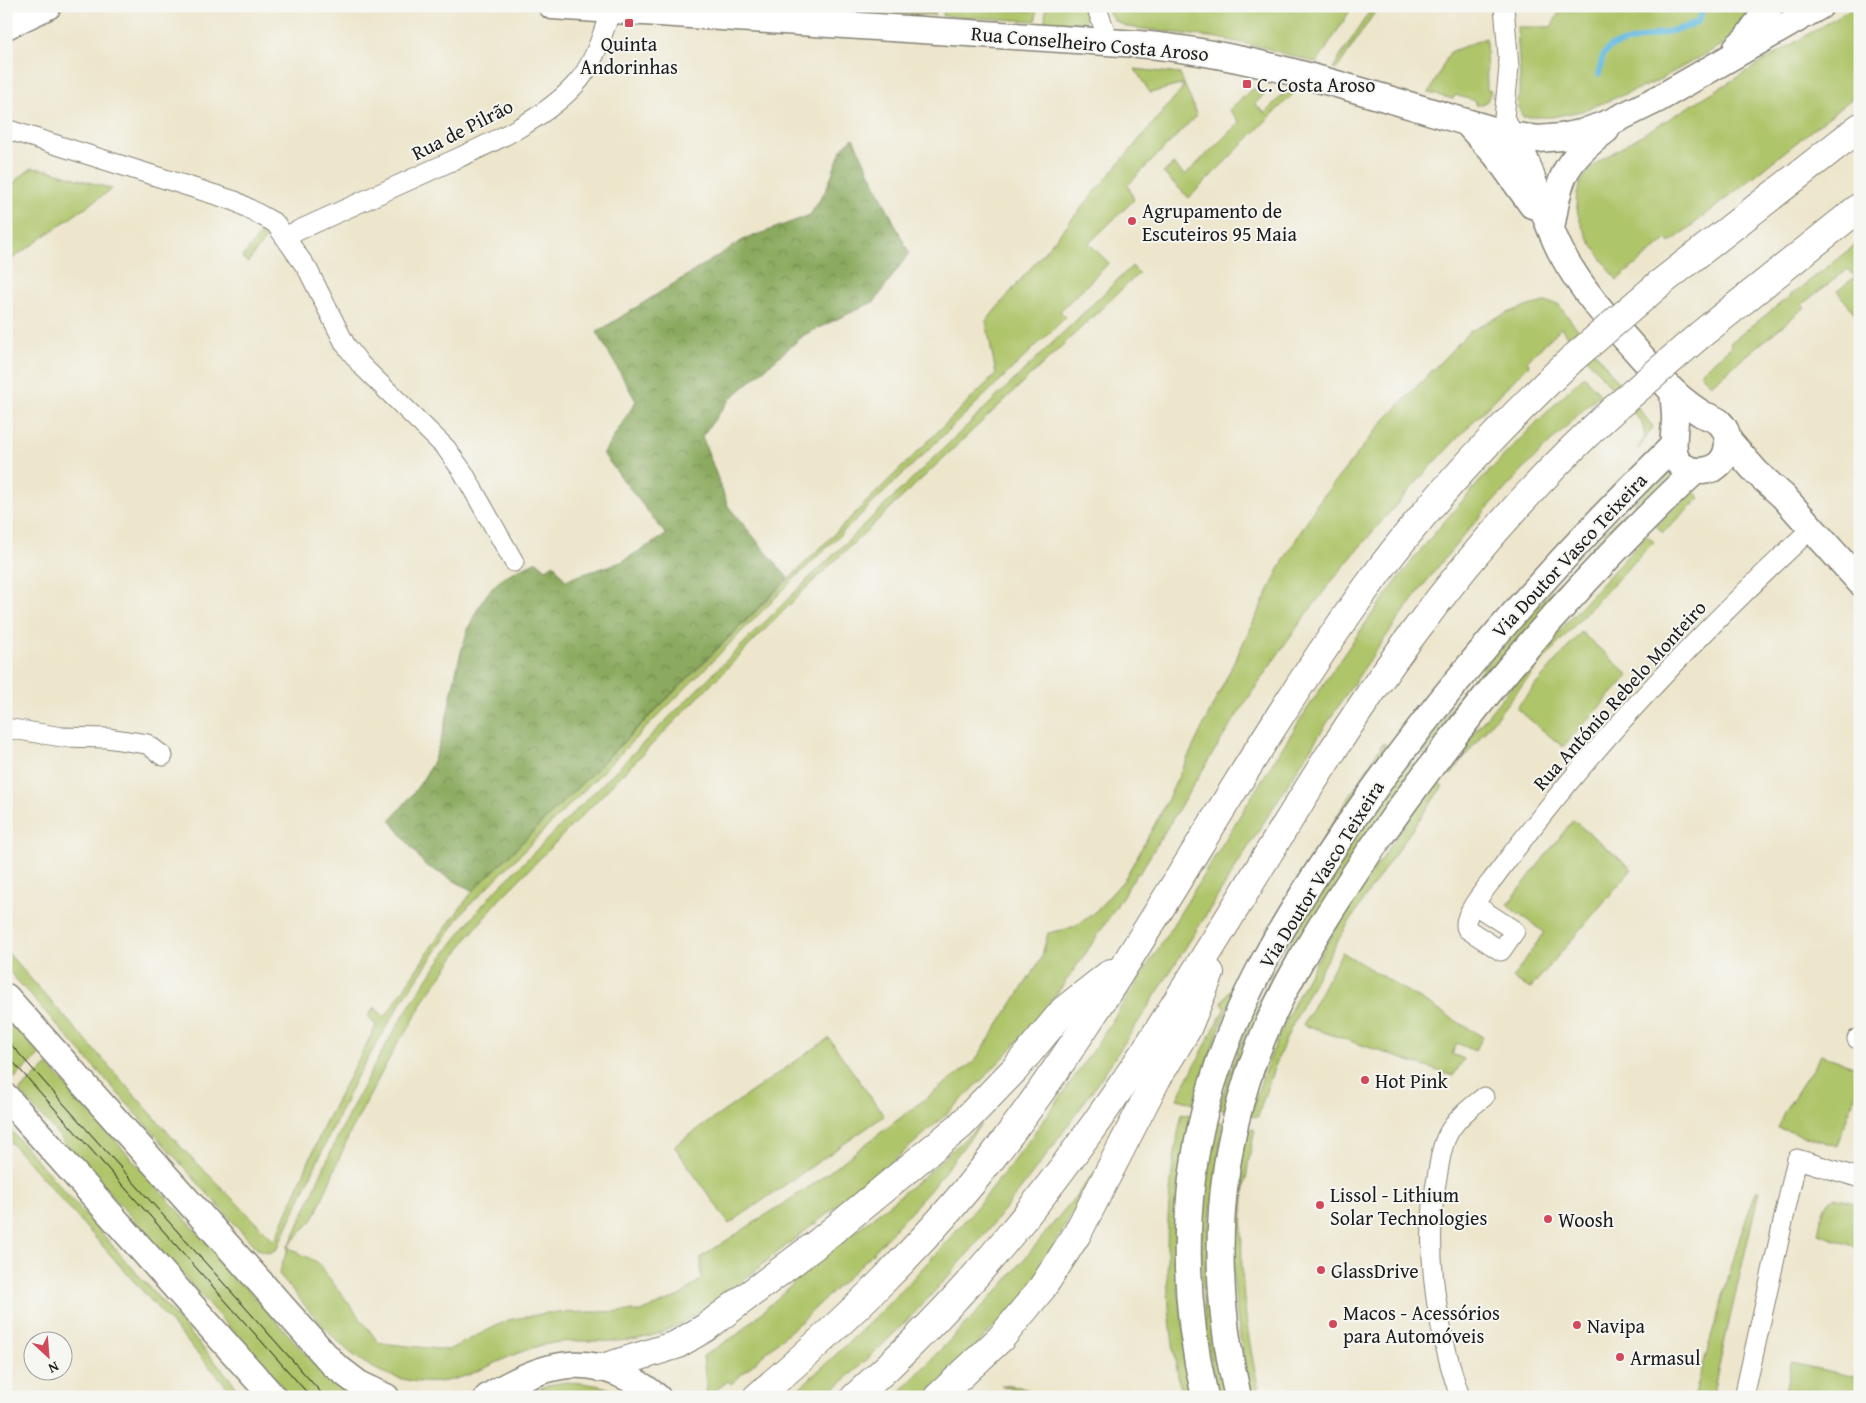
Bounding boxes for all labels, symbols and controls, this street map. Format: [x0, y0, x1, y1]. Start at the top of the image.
marker: Quinta Andorinhas [623, 17, 635, 29]
street label: Rua Conselheiro Costa Aroso [970, 18, 1210, 68]
place label: Quinta Andorinhas [580, 29, 678, 81]
place label: C. Costa Aroso [1257, 70, 1375, 99]
marker: C. Costa Aroso [1241, 78, 1253, 90]
street label: Rua de Pilrão [406, 91, 518, 167]
place label: Agrupamento de Escuteiros 95 Maia [1142, 196, 1297, 248]
marker: Agrupamento de Escuteiros 95 Maia [1126, 215, 1138, 227]
street label: Via Doutor Vasco Teixeira [1485, 466, 1654, 644]
street label: Rua António Rebelo Monteiro [1526, 593, 1712, 797]
street label: Via Doutor Vasco Teixeira [1251, 774, 1391, 973]
place label: Hot Pink [1375, 1066, 1449, 1095]
marker: Hot Pink [1359, 1074, 1371, 1086]
place label: Lissol - Lithium Solar Technologies [1330, 1180, 1488, 1232]
marker: Lissol - Lithium Solar Technologies [1314, 1199, 1326, 1211]
place label: Woosh [1558, 1205, 1614, 1234]
marker: Woosh [1542, 1213, 1554, 1225]
place label: GlassDrive [1331, 1256, 1419, 1285]
marker: GlassDrive [1315, 1264, 1327, 1276]
place label: Macos - Acessórios para Automóveis [1343, 1298, 1500, 1350]
place label: Navipa [1587, 1311, 1646, 1340]
marker: Macos - Acessórios para Automóveis [1327, 1318, 1339, 1330]
marker: Navipa [1571, 1319, 1583, 1331]
north arrow [22, 1330, 72, 1380]
place label: Armasul [1630, 1343, 1701, 1372]
marker: Armasul [1614, 1351, 1626, 1363]
text: N [45, 1357, 62, 1379]

